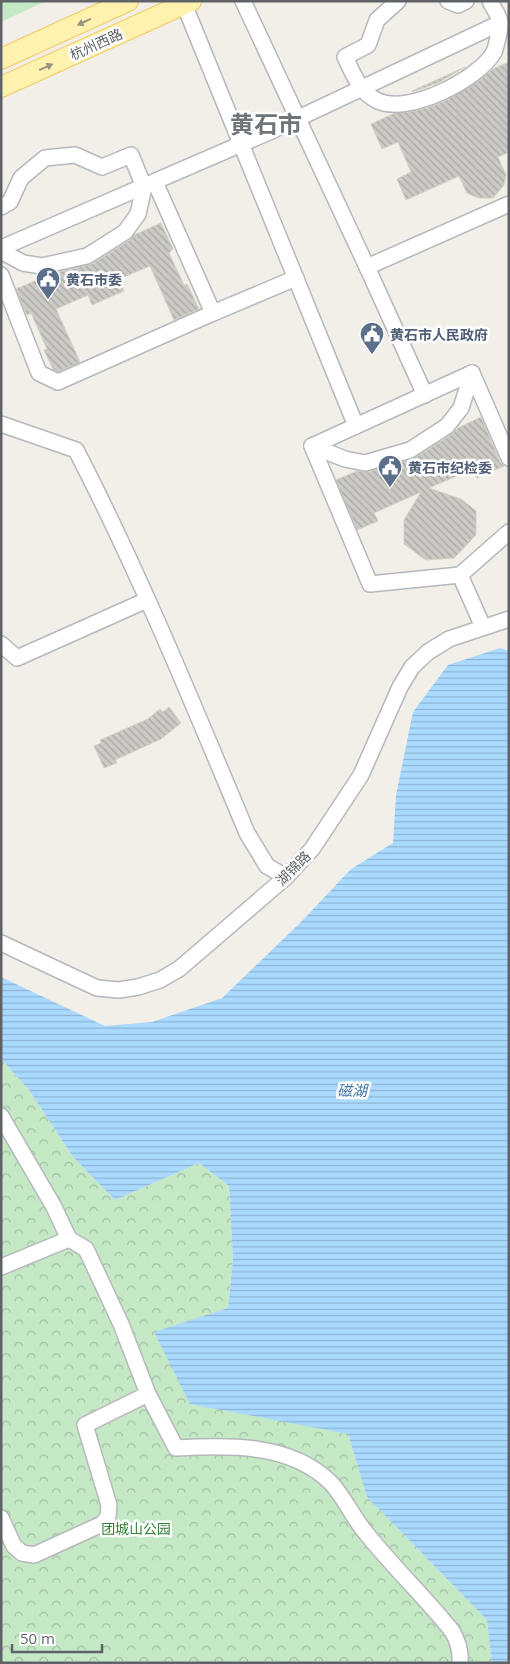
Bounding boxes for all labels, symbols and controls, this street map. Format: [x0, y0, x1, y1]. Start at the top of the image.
one-way arrow [77, 18, 91, 26]
street label: 杭州西路 [67, 24, 125, 64]
one-way arrow [39, 63, 53, 71]
district label: 黄石市 [230, 107, 302, 140]
public building icon: 黄石市委 [35, 266, 61, 300]
place label: 黄石市委 [66, 270, 122, 289]
public building icon: 黄石市人民政府 [359, 321, 385, 355]
place label: 黄石市人民政府 [390, 325, 488, 344]
public building icon: 黄石市纪检委 [377, 454, 403, 488]
place label: 黄石市纪检委 [408, 458, 492, 477]
street label: 湖锦路 [271, 846, 315, 890]
water label: 磁湖 [337, 1080, 369, 1100]
park label: 团城山公园 [101, 1519, 171, 1538]
scale bar [12, 1622, 102, 1654]
text: 50 m [20, 1628, 55, 1648]

